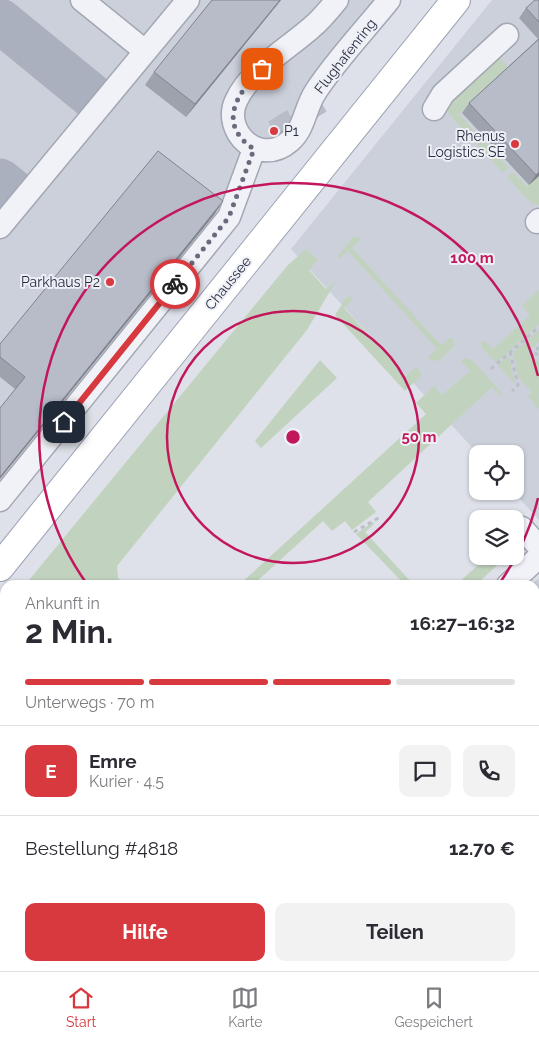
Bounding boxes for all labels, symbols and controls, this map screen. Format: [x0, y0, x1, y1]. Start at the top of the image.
street label: Flughafenring [311, 15, 379, 97]
pin [241, 48, 283, 90]
icon: bag [248, 55, 276, 83]
place label: P1 [284, 123, 299, 139]
marker: P1 [268, 125, 280, 137]
place label: Rhenus Logistics SE [427, 128, 505, 160]
marker: Rhenus Logistics SE [509, 138, 521, 150]
text: 100 m [450, 249, 494, 267]
street label: Chaussee [202, 253, 254, 313]
courier [150, 259, 200, 309]
icon: bike [161, 270, 189, 298]
place label: Parkhaus P2 [21, 274, 100, 290]
marker: Parkhaus P2 [104, 276, 116, 288]
pin [43, 401, 85, 443]
icon: home [50, 408, 78, 436]
centre of rings [284, 428, 302, 446]
text: 50 m [401, 428, 437, 446]
map controls [469, 445, 524, 565]
button: locate [469, 445, 524, 500]
button: layers [469, 510, 524, 565]
text: Ankunft in [25, 594, 100, 613]
text: 16:27–16:32 [410, 612, 515, 634]
text: 2 Min. [25, 613, 113, 650]
text: Unterwegs · 70 m [25, 693, 154, 712]
button: chat [399, 745, 451, 797]
button: phone [463, 745, 515, 797]
text: Emre [89, 750, 137, 772]
text: E [45, 760, 57, 782]
text: Kurier · 4.5 [89, 772, 164, 791]
text: Bestellung #4818 [25, 837, 178, 859]
text: 12.70 € [449, 837, 515, 859]
button: Hilfe [25, 903, 265, 961]
button: Teilen [275, 903, 515, 961]
tab: Start [66, 984, 96, 1030]
tab: Karte [228, 984, 263, 1030]
tab: Gespeichert [394, 984, 473, 1030]

